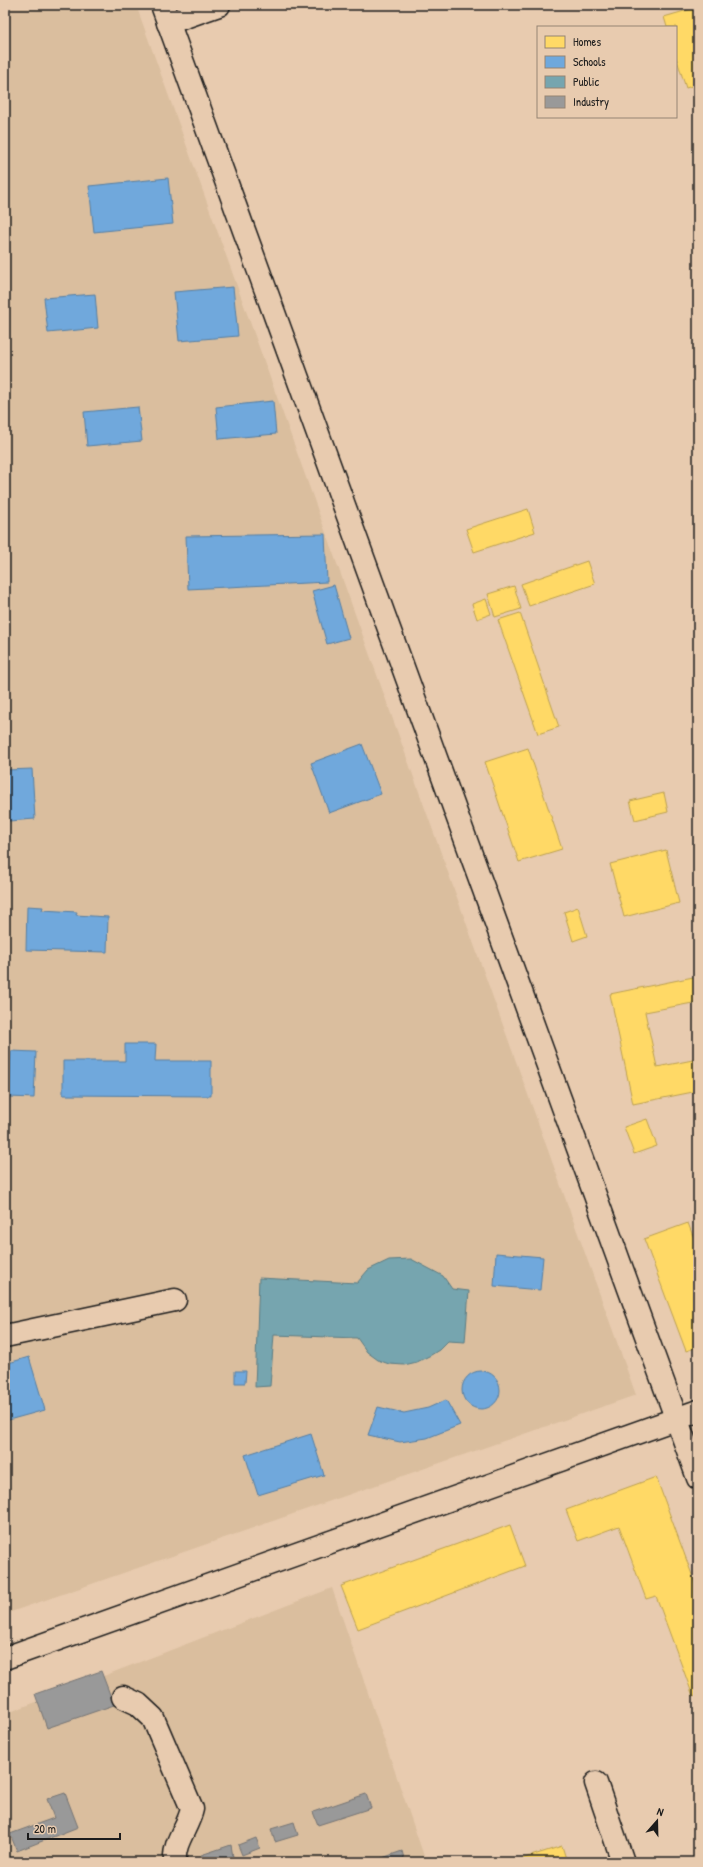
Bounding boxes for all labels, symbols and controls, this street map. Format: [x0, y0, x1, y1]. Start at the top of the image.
legend [537, 26, 677, 118]
text: Homes [573, 33, 601, 50]
text: Schools [573, 53, 606, 70]
text: Public [573, 73, 599, 90]
text: Industry [573, 93, 609, 110]
north arrow [637, 1801, 677, 1841]
text: N [655, 1804, 666, 1819]
scale bar [28, 1815, 120, 1841]
text: 20 m [34, 1820, 56, 1837]

